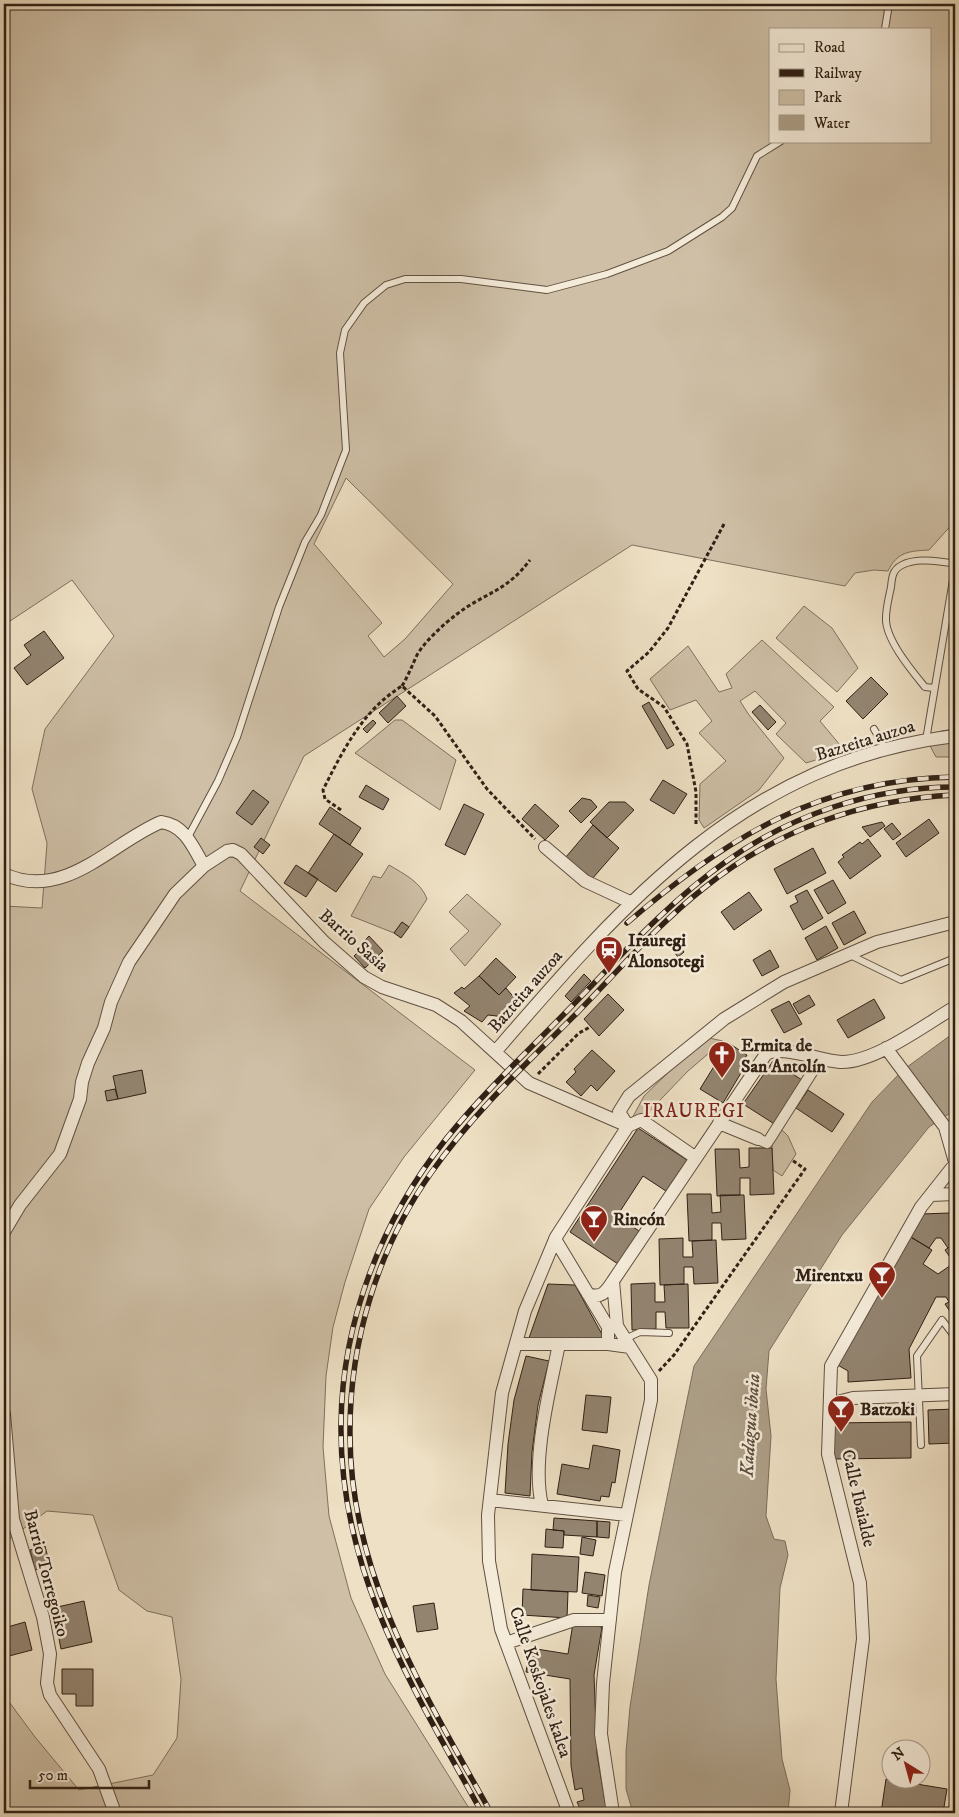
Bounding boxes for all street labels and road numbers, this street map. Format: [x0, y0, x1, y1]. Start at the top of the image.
street label: Bazteita auzoa [813, 715, 918, 766]
street label: Barrio Sasia [314, 905, 393, 977]
street label: Bazteita auzoa [484, 946, 568, 1038]
street label: Calle Ibaialde [836, 1447, 880, 1549]
street label: Barrio Torregoiko [19, 1507, 74, 1639]
street label: Calle Koskojales kalea [504, 1604, 576, 1761]

